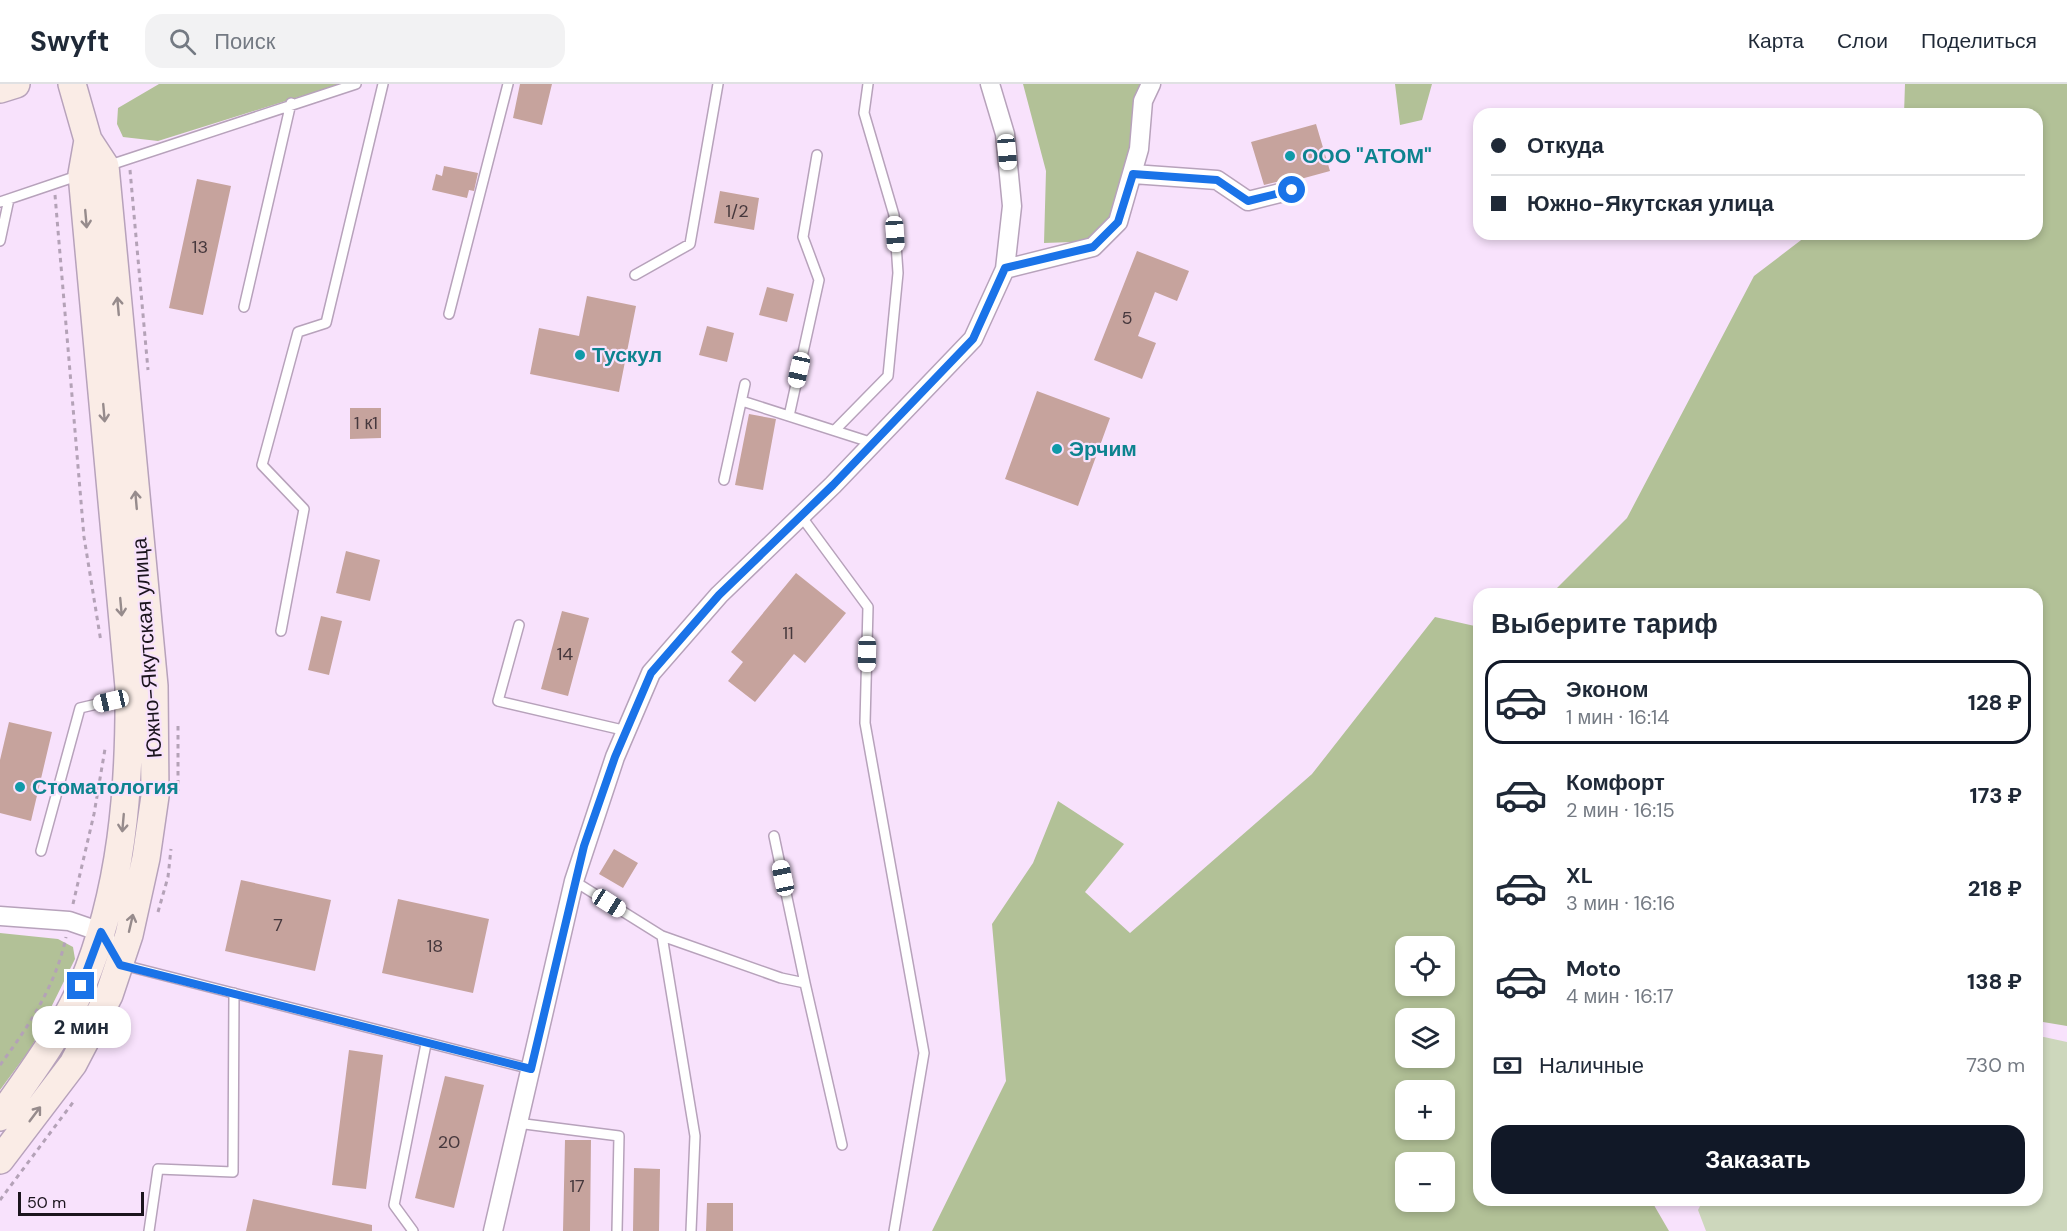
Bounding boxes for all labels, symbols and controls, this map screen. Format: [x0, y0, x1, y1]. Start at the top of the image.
search box [145, 14, 565, 68]
text: Swyft [30, 23, 109, 60]
icon: search [166, 25, 199, 58]
text: Поиск [214, 27, 275, 56]
text: Карта [1748, 27, 1804, 55]
text: Слои [1837, 27, 1888, 55]
text: Поделиться [1921, 27, 2037, 55]
text: Откуда [1527, 131, 1604, 160]
car [996, 133, 1018, 171]
place label: ООО "АТОМ" [1302, 142, 1432, 170]
marker: ООО "АТОМ" [1283, 149, 1297, 163]
route start [1278, 176, 1305, 203]
text: Южно-Якутская улица [1527, 189, 1774, 218]
house number: 1/2 [725, 199, 749, 223]
one-way arrow [81, 208, 92, 228]
car [885, 215, 905, 253]
house number: 13 [192, 235, 208, 259]
one-way arrow [112, 296, 123, 316]
house number: 5 [1122, 306, 1132, 330]
place label: Тускул [592, 341, 662, 369]
marker: Тускул [573, 348, 587, 362]
car [786, 350, 812, 390]
one-way arrow [99, 403, 110, 422]
house number: 1 к1 [354, 411, 378, 435]
place label: Эрчим [1069, 435, 1137, 463]
marker: Эрчим [1050, 442, 1064, 456]
one-way arrow [130, 490, 141, 510]
street label: Южно-Якутская улица [125, 537, 169, 759]
one-way arrow [116, 597, 127, 617]
text: Выберите тариф [1491, 606, 1718, 641]
house number: 11 [782, 621, 794, 645]
car [858, 636, 876, 672]
house number: 14 [557, 642, 573, 666]
icon: car [1494, 675, 1548, 729]
text: Эконом [1566, 675, 1649, 704]
car [91, 688, 131, 714]
text: 128 ₽ [1968, 688, 2022, 717]
text: 1 мин · 16:14 [1566, 704, 1669, 730]
icon: car [1494, 768, 1548, 822]
text: Комфорт [1566, 768, 1665, 797]
place label: Стоматология [32, 773, 179, 801]
marker: Стоматология [13, 780, 27, 794]
text: 173 ₽ [1969, 781, 2022, 810]
text: 2 мин · 16:15 [1566, 797, 1675, 823]
one-way arrow [117, 812, 128, 832]
car [770, 859, 796, 897]
icon: car [1494, 861, 1548, 915]
text: XL [1566, 861, 1593, 890]
text: 218 ₽ [1968, 874, 2022, 903]
car [589, 886, 629, 920]
text: 3 мин · 16:16 [1566, 890, 1675, 916]
one-way arrow [126, 913, 138, 932]
house number: 7 [273, 913, 283, 937]
house number: 18 [427, 934, 443, 958]
map controls [1395, 936, 1455, 1212]
button: locate [1395, 936, 1455, 996]
icon: car [1494, 954, 1548, 1008]
text: Moto [1566, 954, 1621, 983]
text: 138 ₽ [1967, 967, 2022, 996]
route end [67, 972, 94, 999]
text: 4 мин · 16:17 [1566, 983, 1674, 1009]
callout: 2 мин [32, 1007, 130, 1049]
button: layers [1395, 1008, 1455, 1068]
text: 2 мин [54, 1014, 109, 1040]
icon: cash [1491, 1049, 1524, 1082]
text: Наличные [1539, 1051, 1644, 1080]
text: 730 m [1966, 1052, 2025, 1078]
button: + [1395, 1080, 1455, 1140]
one-way arrow [29, 1106, 41, 1122]
button: Заказать [1491, 1125, 2025, 1194]
house number: 20 [438, 1130, 460, 1154]
button: − [1395, 1152, 1455, 1212]
house number: 17 [569, 1174, 585, 1198]
scale bar [18, 1189, 144, 1216]
text: 50 m [27, 1192, 66, 1213]

